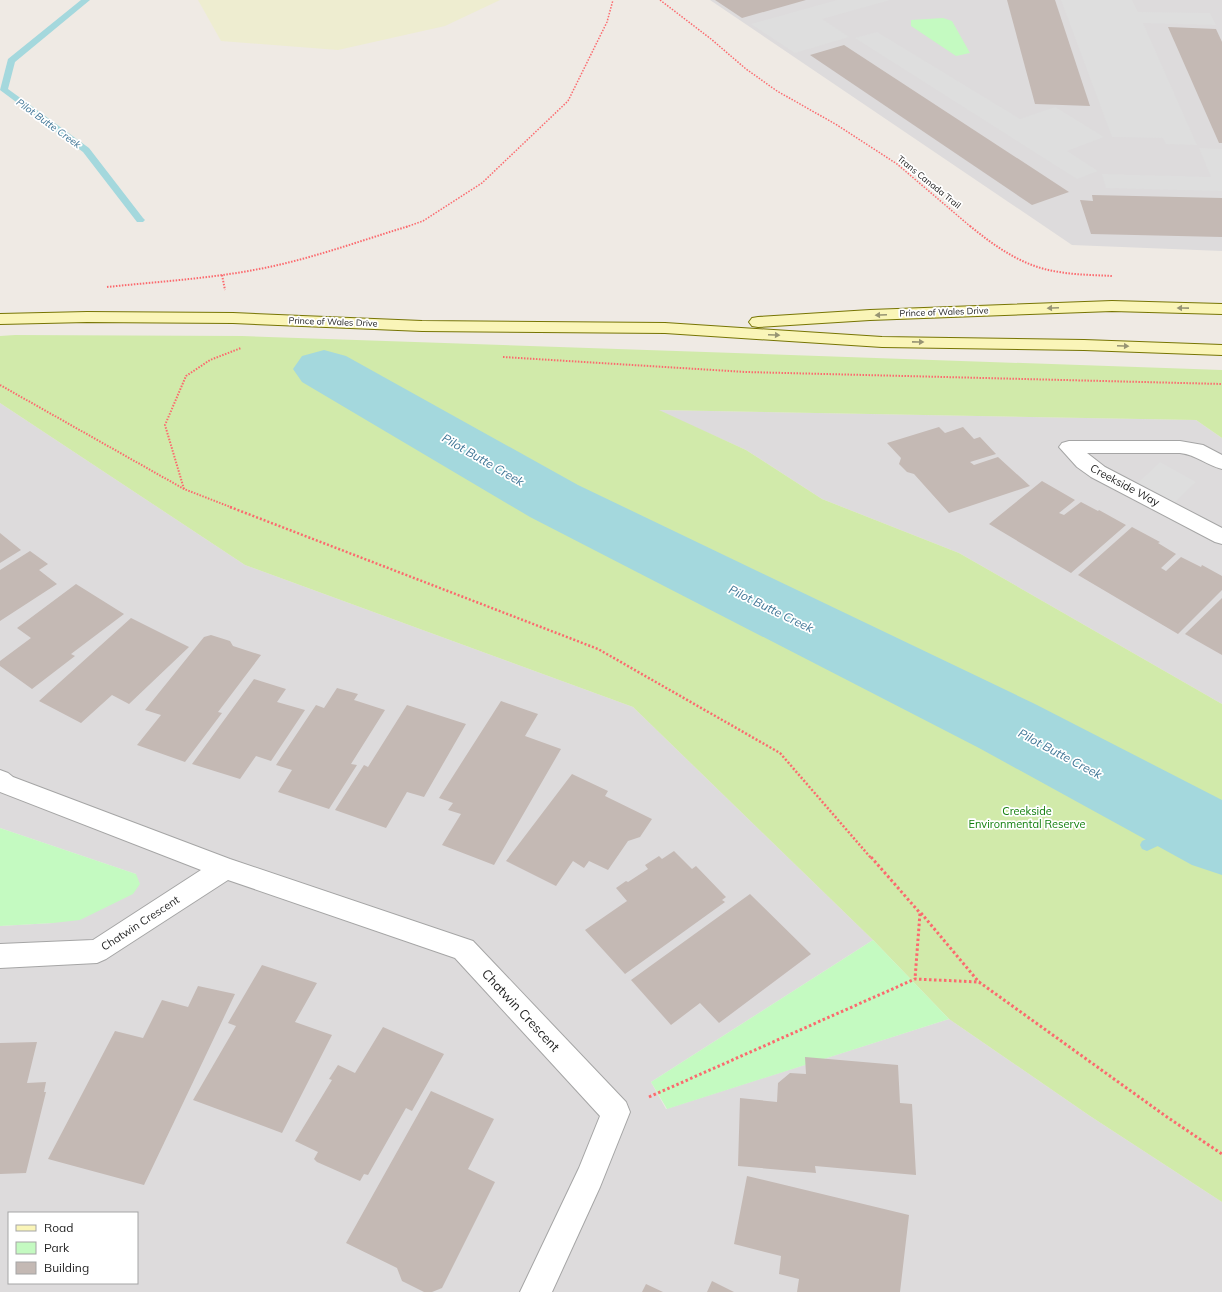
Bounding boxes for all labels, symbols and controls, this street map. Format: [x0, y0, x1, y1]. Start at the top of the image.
water label: Pilot Butte Creek [14, 96, 84, 152]
street label: Trans Canada Trail [895, 153, 963, 211]
street label: Prince of Wales Drive [899, 304, 989, 319]
one-way arrow [1047, 305, 1059, 312]
one-way arrow [1176, 305, 1189, 311]
one-way arrow [875, 311, 887, 318]
street label: Prince of Wales Drive [288, 314, 378, 329]
one-way arrow [768, 332, 781, 338]
one-way arrow [912, 339, 925, 345]
one-way arrow [1117, 343, 1130, 349]
water label: Pilot Butte Creek [440, 430, 528, 490]
street label: Creekside Way [1088, 461, 1162, 509]
water label: Pilot Butte Creek [726, 582, 817, 636]
water label: Pilot Butte Creek [1016, 725, 1105, 782]
park label: Creekside Environmental Reserve [969, 804, 1085, 831]
street label: Chatwin Crescent [98, 892, 182, 954]
street label: Chatwin Crescent [479, 965, 564, 1055]
legend [8, 1212, 138, 1284]
text: Road [44, 1220, 73, 1235]
text: Park [44, 1240, 70, 1255]
text: Building [44, 1260, 89, 1275]

